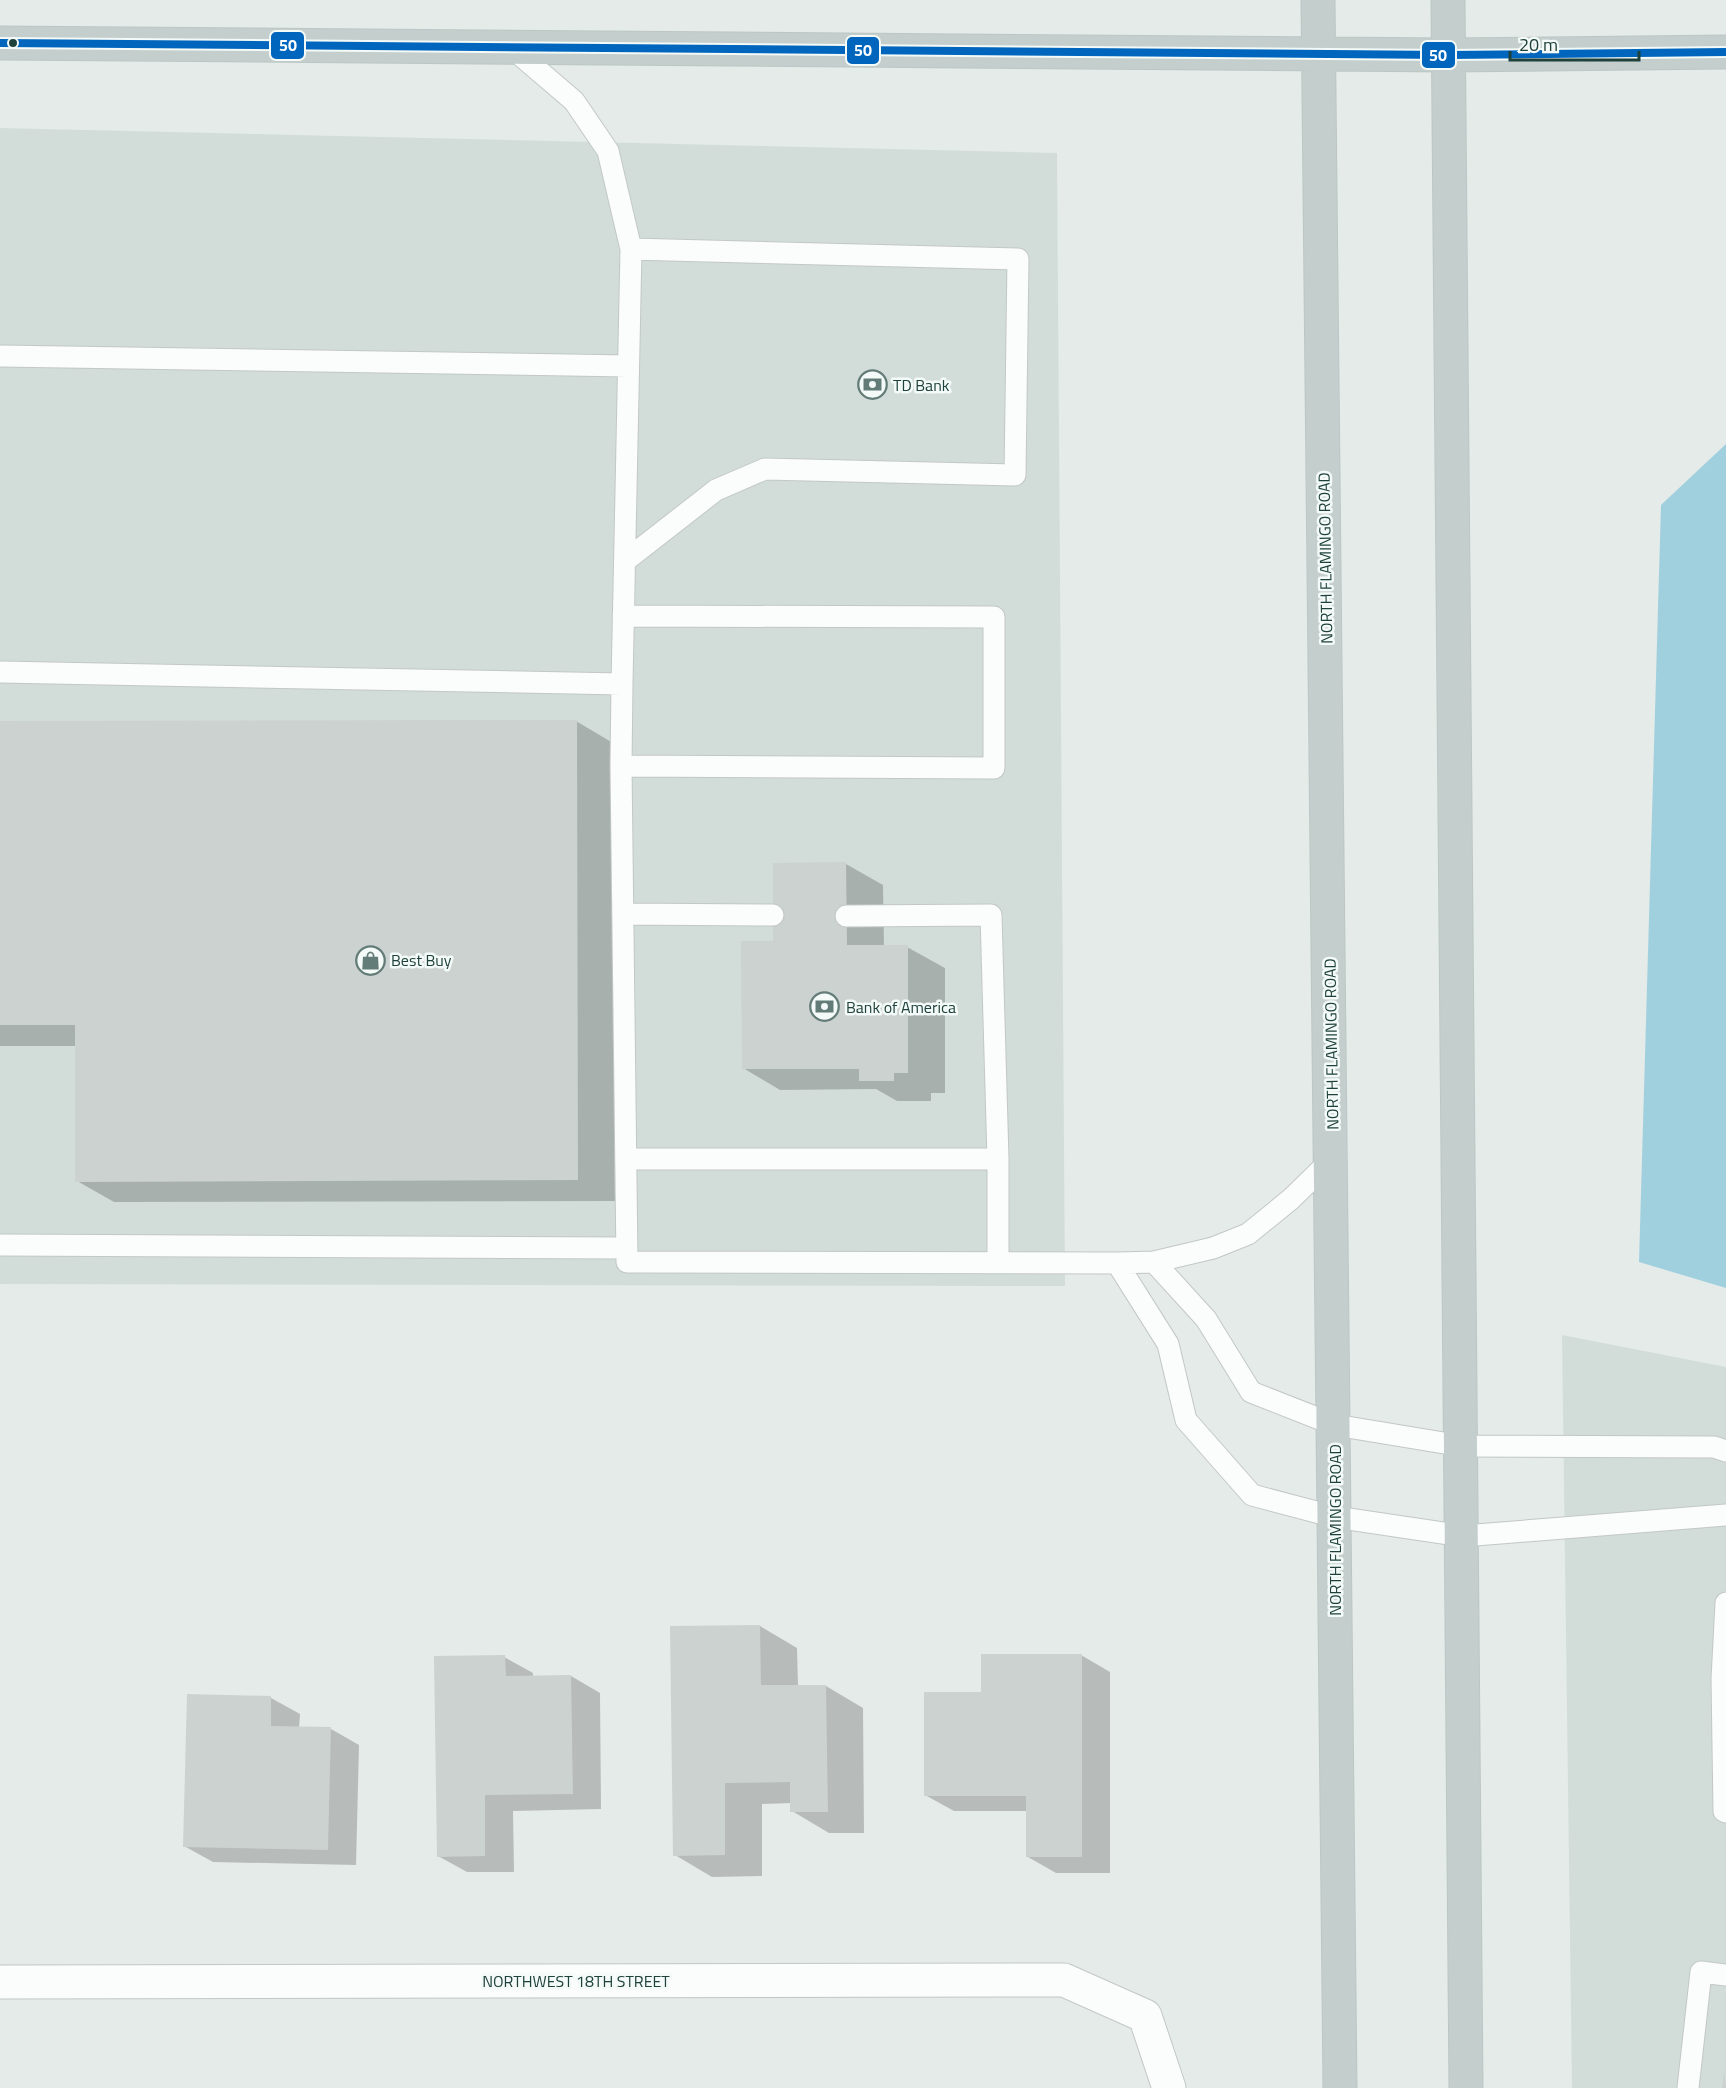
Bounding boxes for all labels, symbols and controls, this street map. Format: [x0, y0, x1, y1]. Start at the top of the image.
scale bar [1510, 24, 1639, 62]
line badge: 50 [270, 31, 305, 60]
text: 20 m [1519, 31, 1558, 58]
text: 50 [279, 33, 297, 57]
line badge: 50 [846, 36, 880, 65]
unlabelled marker [7, 37, 19, 49]
text: 50 [854, 38, 872, 62]
line badge: 50 [1421, 41, 1456, 69]
text: 50 [1429, 43, 1447, 67]
bank icon: TD Bank [856, 369, 888, 401]
place label: TD Bank [893, 373, 950, 397]
street label: NORTH FLAMINGO ROAD [1312, 472, 1338, 644]
shop icon: Best Buy [354, 944, 386, 976]
place label: Best Buy [391, 948, 452, 972]
street label: NORTH FLAMINGO ROAD [1318, 958, 1344, 1130]
bank icon: Bank of America [809, 991, 841, 1023]
place label: Bank of America [846, 995, 956, 1019]
street label: NORTH FLAMINGO ROAD [1323, 1444, 1347, 1616]
street label: NORTHWEST 18TH STREET [482, 1969, 670, 1993]

